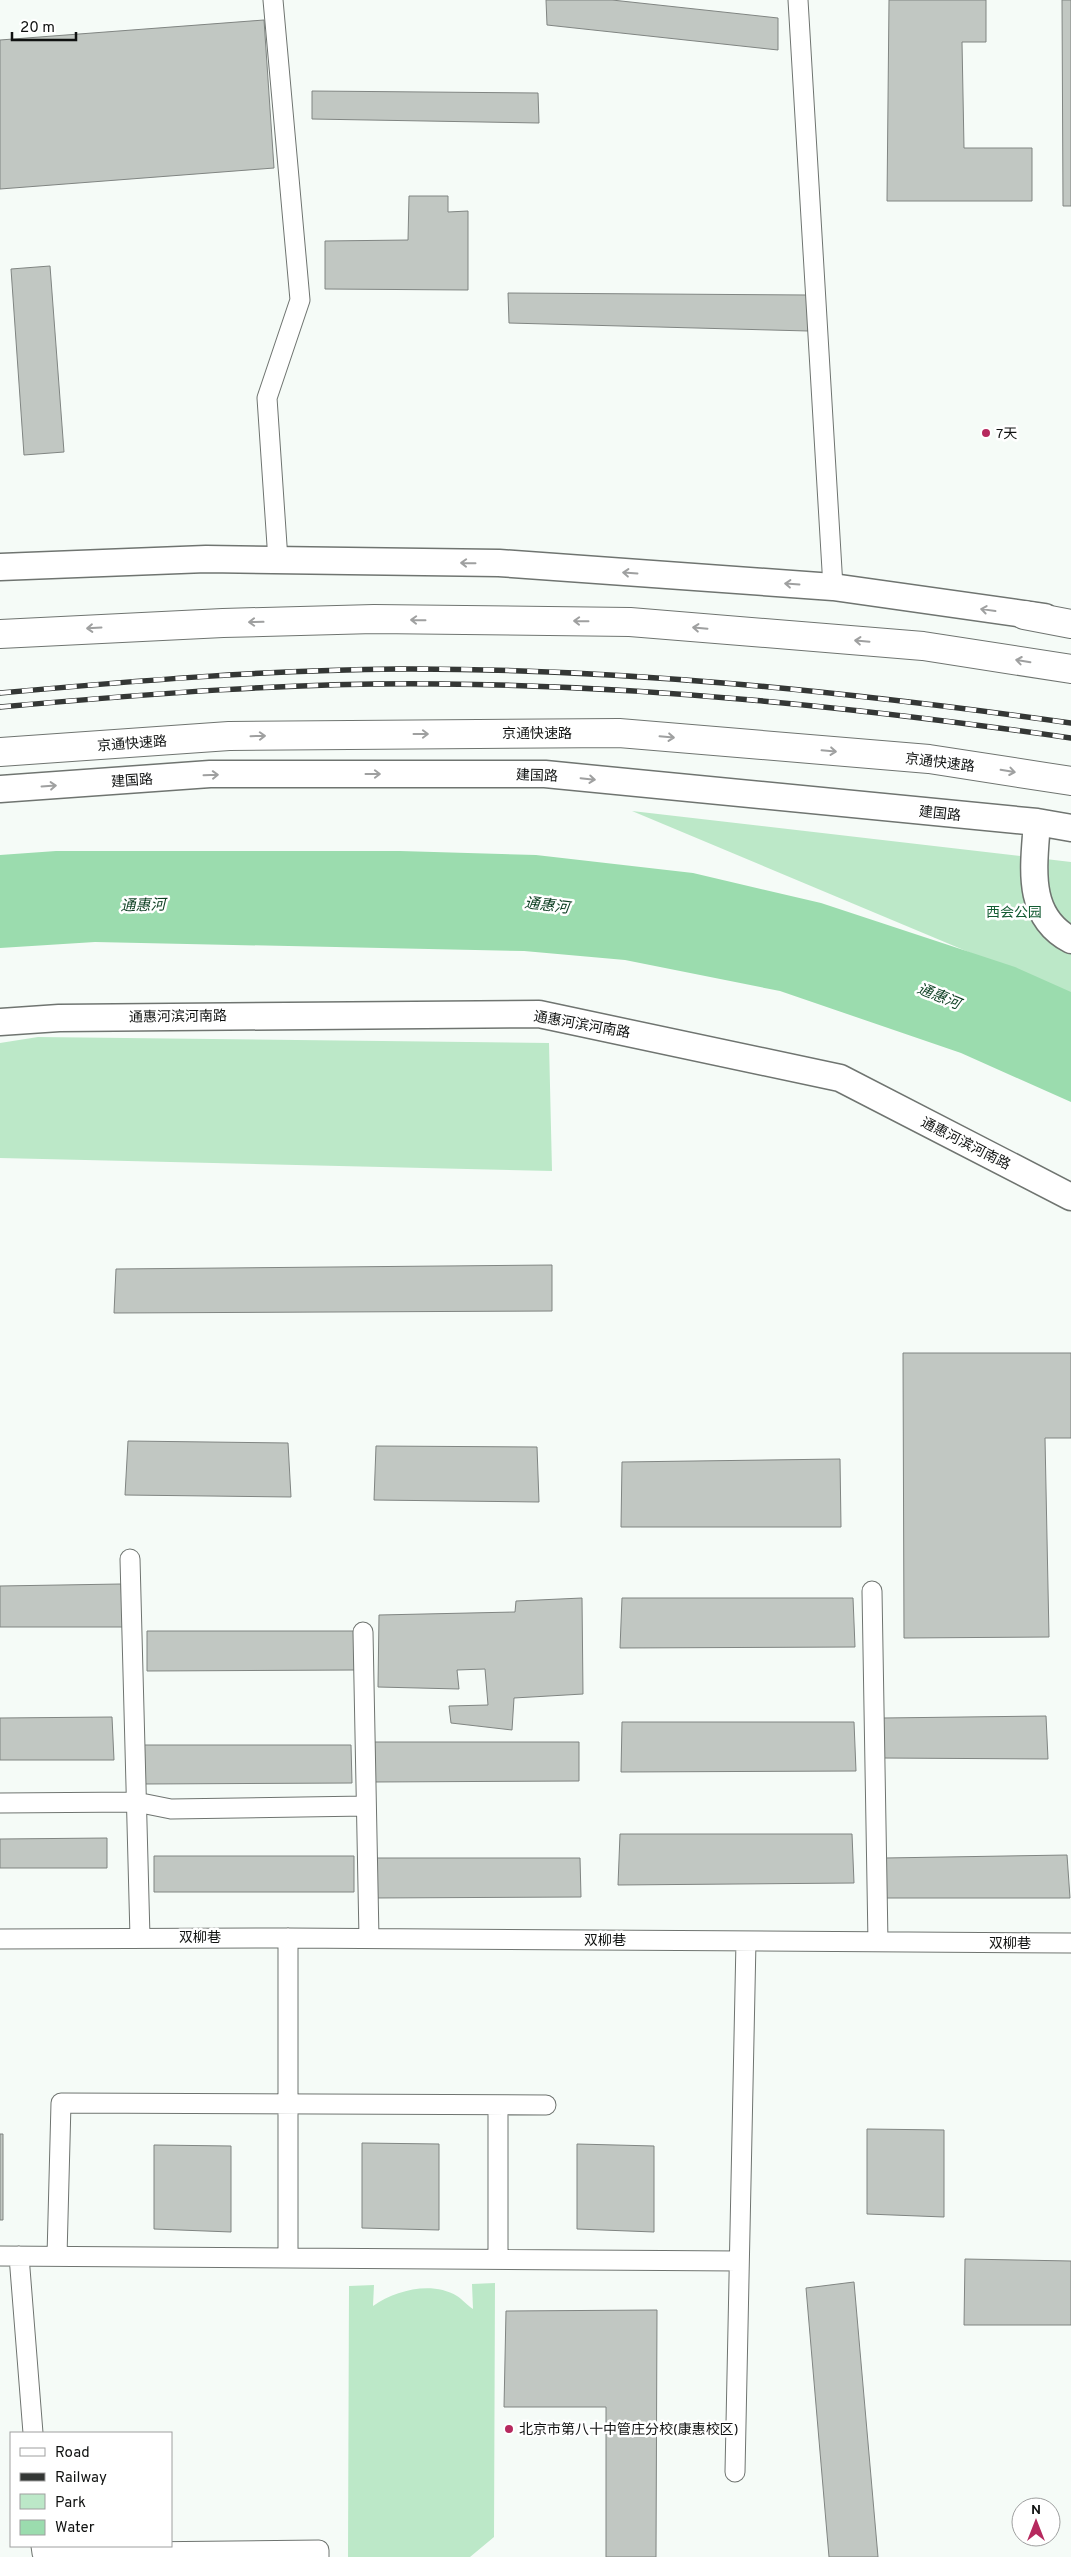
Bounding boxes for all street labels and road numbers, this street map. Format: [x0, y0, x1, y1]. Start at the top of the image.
street label: 京通快速路 [502, 726, 572, 743]
street label: 京通快速路 [97, 734, 168, 755]
street label: 京通快速路 [904, 751, 976, 776]
street label: 建国路 [516, 767, 558, 786]
street label: 建国路 [111, 772, 154, 791]
street label: 建国路 [918, 804, 962, 825]
street label: 通惠河滨河南路 [129, 1008, 227, 1027]
street label: 通惠河滨河南路 [532, 1009, 631, 1042]
street label: 通惠河滨河南路 [918, 1115, 1013, 1174]
street label: 双柳巷 [179, 1930, 221, 1947]
street label: 双柳巷 [584, 1933, 626, 1950]
street label: 双柳巷 [989, 1936, 1031, 1953]

